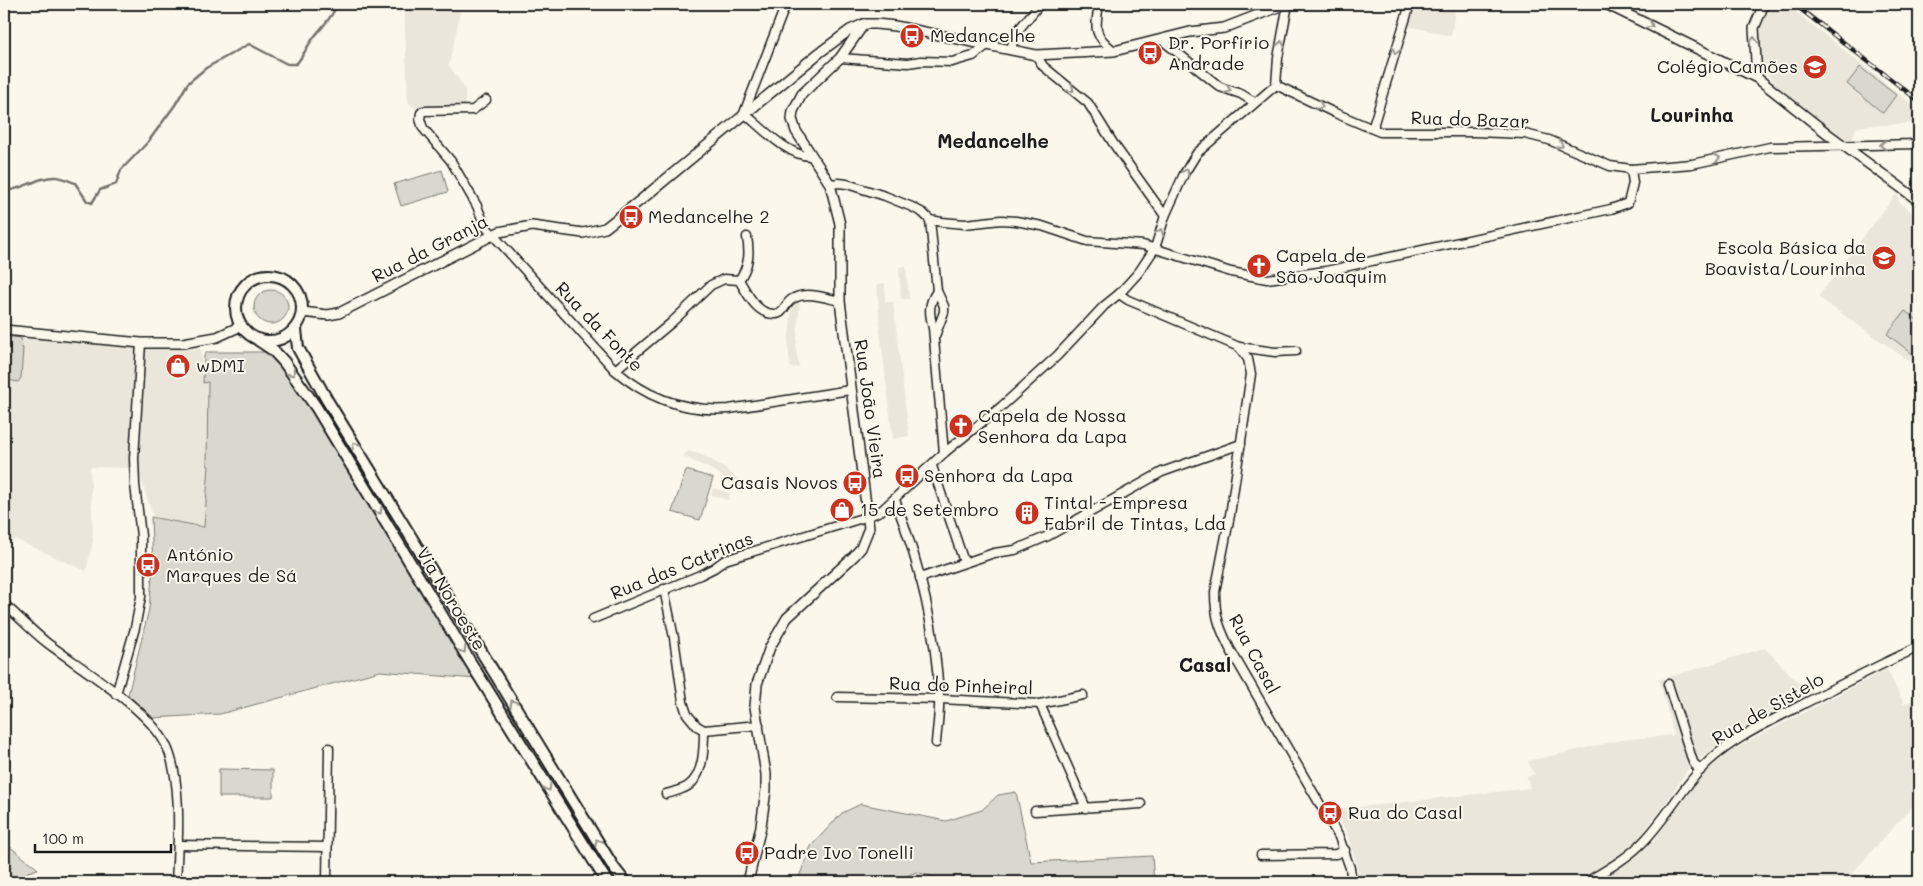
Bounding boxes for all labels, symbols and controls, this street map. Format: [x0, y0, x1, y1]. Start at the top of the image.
one-way arrow [1645, 19, 1654, 29]
bus stop icon: Medancelhe [899, 23, 925, 49]
place label: Medancelhe [930, 23, 1036, 47]
place label: Dr. Porfírio Andrade [1168, 30, 1269, 75]
one-way arrow [1749, 36, 1759, 44]
bus stop icon: Dr. Porfírio Andrade [1137, 40, 1163, 66]
one-way arrow [1275, 40, 1285, 48]
one-way arrow [1392, 46, 1402, 54]
place label: Colégio Camões [1657, 54, 1798, 78]
school or university icon: Colégio Camões [1802, 54, 1828, 80]
one-way arrow [1065, 83, 1074, 91]
one-way arrow [1223, 84, 1232, 94]
one-way arrow [1314, 100, 1323, 110]
district label: Lourinha [1650, 102, 1734, 127]
street label: Rua do Bazar [1410, 105, 1530, 133]
district label: Medancelhe [937, 128, 1049, 153]
one-way arrow [1555, 139, 1564, 150]
one-way arrow [1878, 139, 1886, 150]
one-way arrow [1713, 154, 1722, 164]
one-way arrow [1179, 168, 1189, 177]
bus stop icon: Medancelhe 2 [618, 204, 644, 230]
place label: Medancelhe 2 [648, 204, 769, 228]
street label: Rua da Granja [367, 208, 492, 288]
one-way arrow [1154, 228, 1164, 237]
place label: Escola Básica da Boavista/Lourinha [1705, 235, 1866, 280]
place label: Capela de São Joaquim [1276, 243, 1387, 288]
school or university icon: Escola Básica da Boavista/Lourinha [1871, 245, 1897, 271]
church icon: Capela de São Joaquim [1246, 253, 1272, 279]
street label: Rua da Fonte [551, 276, 649, 377]
street label: Rua João Vieira [849, 338, 893, 480]
shop icon: wDMI [165, 353, 191, 379]
place label: wDMI [196, 353, 245, 377]
one-way arrow [287, 367, 295, 376]
place label: Capela de Nossa Senhora da Lapa [978, 403, 1127, 448]
church icon: Capela de Nossa Senhora da Lapa [948, 413, 974, 439]
one-way arrow [351, 442, 361, 451]
bus stop icon: Senhora da Lapa [894, 463, 920, 489]
place label: Senhora da Lapa [924, 463, 1073, 487]
place label: Casais Novos [721, 470, 838, 494]
bus stop icon: Casais Novos [842, 470, 868, 496]
place label: Tintal - Empresa Fabril de Tintas, Lda [1044, 490, 1227, 535]
shop icon: 15 de Setembro [829, 497, 855, 523]
place label: 15 de Setembro [860, 497, 999, 521]
building icon: Tintal - Empresa Fabril de Tintas, Lda [1014, 500, 1040, 526]
one-way arrow [372, 505, 382, 514]
street label: Rua das Catrinas [607, 525, 757, 605]
place label: António Marques de Sá [166, 542, 297, 587]
street label: Via Noroeste [412, 542, 492, 655]
bus stop icon: António Marques de Sá [135, 552, 161, 578]
street label: Rua Casal [1224, 610, 1286, 698]
one-way arrow [456, 644, 466, 653]
district label: Casal [1179, 652, 1231, 677]
street label: Rua de Sistelo [1707, 666, 1828, 750]
street label: Rua do Pinheiral [889, 670, 1034, 700]
one-way arrow [510, 699, 520, 708]
one-way arrow [541, 783, 551, 792]
bus stop icon: Rua do Casal [1317, 800, 1343, 826]
place label: Rua do Casal [1348, 800, 1463, 824]
scale bar [35, 821, 171, 853]
text: 100 m [42, 828, 84, 848]
one-way arrow [595, 838, 605, 847]
bus stop icon: Padre Ivo Tonelli [734, 840, 760, 866]
place label: Padre Ivo Tonelli [764, 840, 914, 864]

